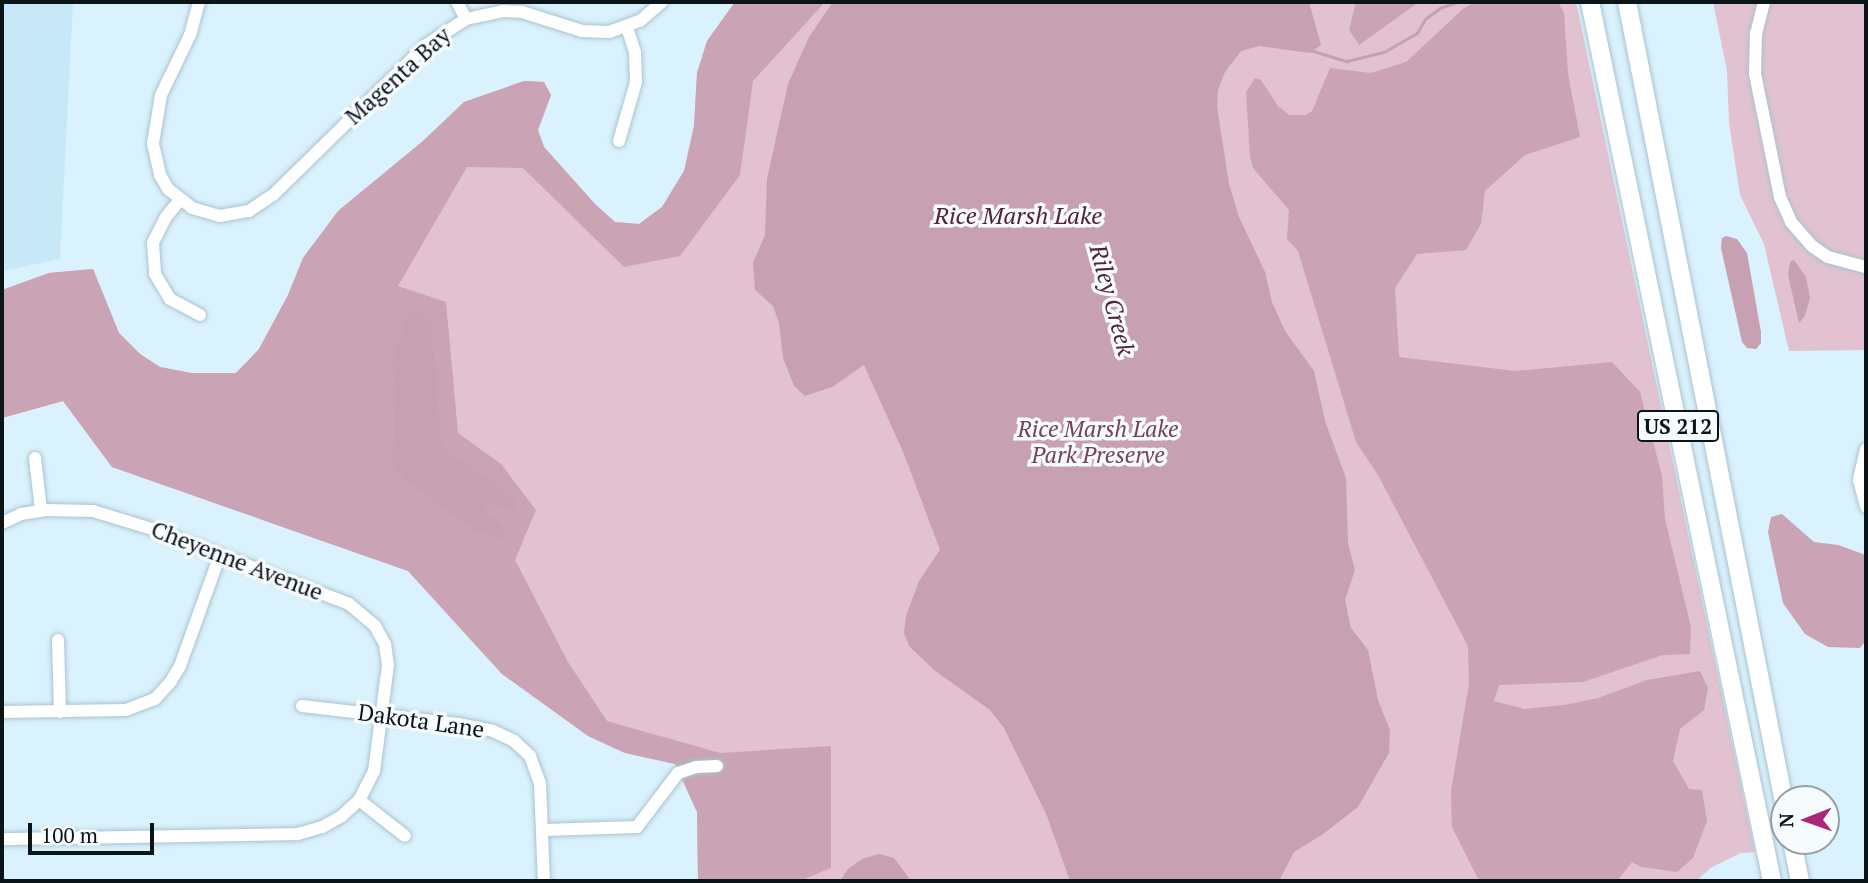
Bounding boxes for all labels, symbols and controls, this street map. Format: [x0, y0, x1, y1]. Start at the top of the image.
street label: Magenta Bay [340, 22, 456, 130]
water label: Rice Marsh Lake [934, 202, 1102, 230]
water label: Riley Creek [1083, 241, 1141, 359]
road number: US 212 [1636, 408, 1720, 444]
park label: Rice Marsh Lake Park Preserve [1017, 415, 1179, 469]
street label: Cheyenne Avenue [147, 516, 327, 606]
street label: Dakota Lane [356, 698, 486, 744]
north arrow [1770, 785, 1840, 855]
scale bar [32, 810, 158, 854]
text: N [1773, 813, 1798, 828]
text: 100 m [41, 821, 98, 849]

